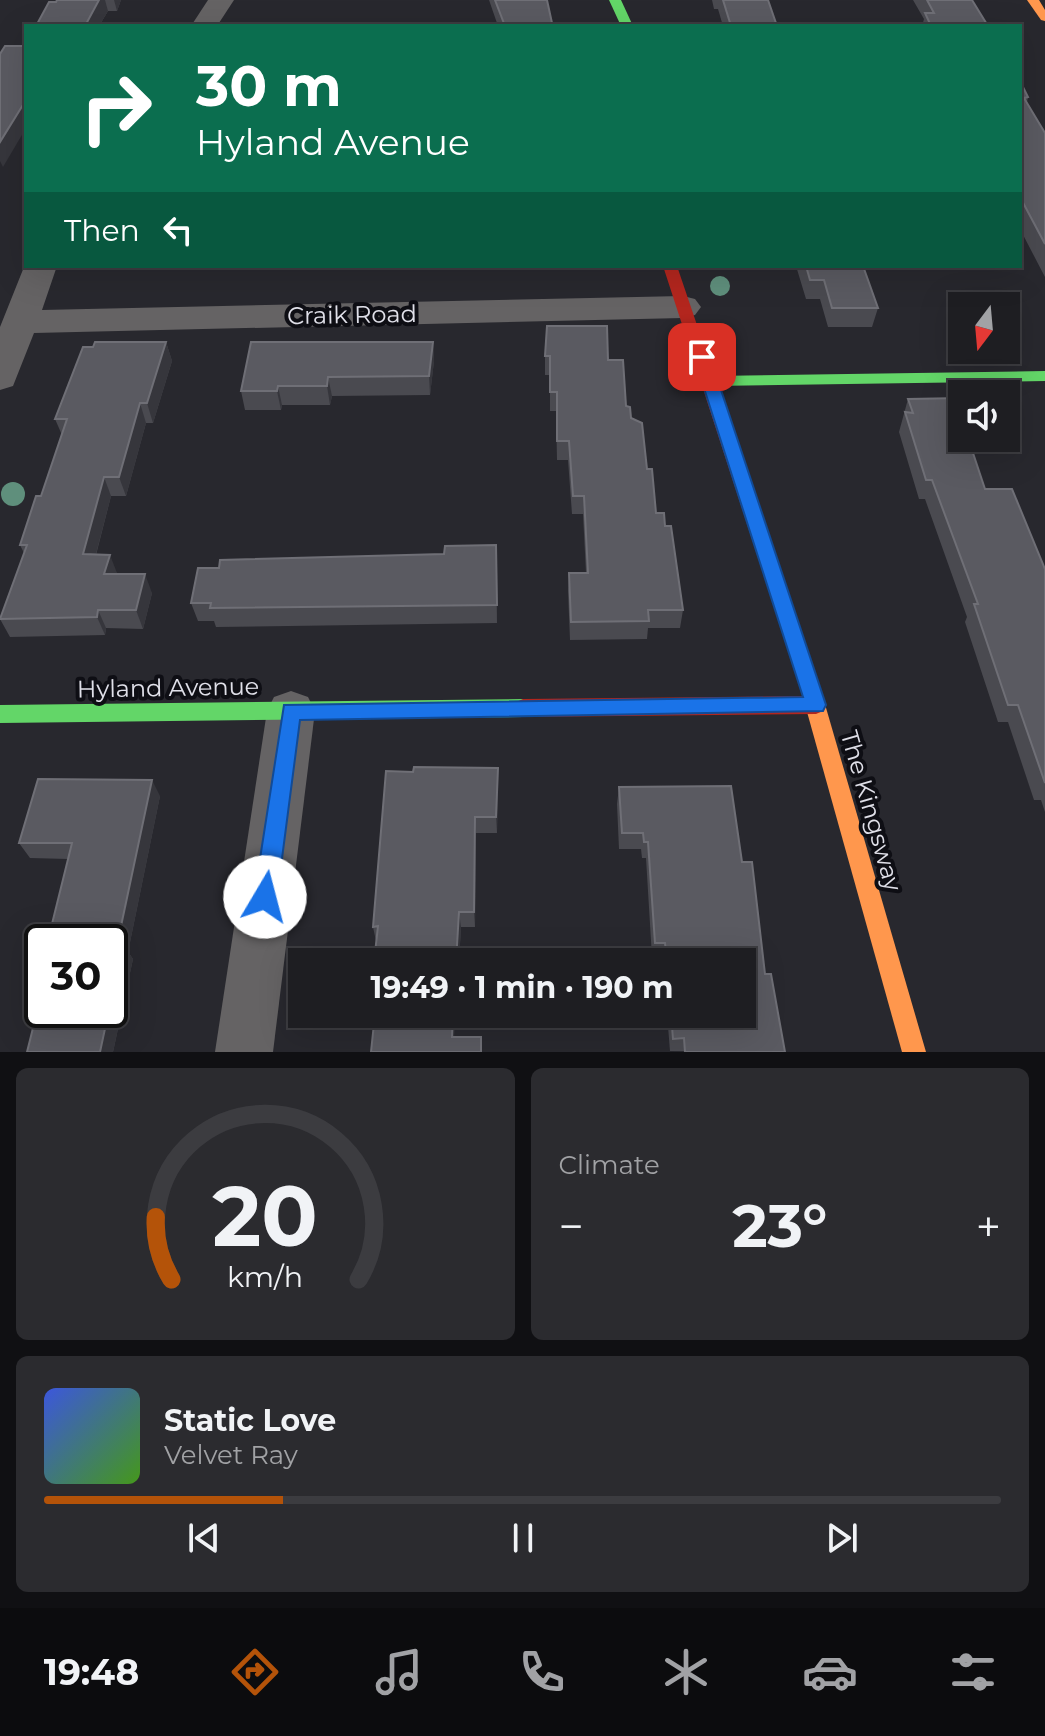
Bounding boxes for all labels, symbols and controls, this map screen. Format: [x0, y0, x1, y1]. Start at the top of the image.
text: 30 m [196, 52, 342, 120]
icon: right [64, 56, 168, 160]
text: Hyland Avenue [196, 120, 470, 164]
icon: left [156, 208, 200, 252]
text: Then [64, 212, 140, 249]
north arrow [948, 292, 1020, 364]
map controls [948, 292, 1020, 452]
street label: Craik Road [287, 299, 417, 330]
pin [668, 323, 736, 391]
icon: arrive [680, 335, 724, 379]
button: sound [948, 380, 1020, 452]
street label: Hyland Avenue [77, 671, 259, 704]
street label: The Kingsway [835, 727, 908, 895]
position arrow [223, 855, 307, 939]
speed limit sign: 30 [24, 924, 128, 1028]
text: 19:49 · 1 min · 190 m [370, 969, 674, 1006]
text: Climate [559, 1149, 660, 1181]
text: 20 [212, 1165, 318, 1267]
text: 23° [732, 1189, 827, 1262]
text: − [559, 1199, 584, 1253]
text: + [976, 1199, 1001, 1253]
text: km/h [227, 1259, 303, 1294]
text: Static Love [164, 1402, 336, 1439]
text: Velvet Ray [164, 1439, 298, 1471]
icon: previous [182, 1516, 226, 1560]
icon: pause [501, 1516, 545, 1560]
icon: next [820, 1516, 864, 1560]
icon: directions [227, 1644, 283, 1700]
icon: music [371, 1644, 427, 1700]
icon: phone [514, 1644, 570, 1700]
icon: climate [658, 1644, 714, 1700]
icon: car [802, 1644, 858, 1700]
icon: filters [945, 1644, 1001, 1700]
text: 19:48 [44, 1650, 139, 1694]

